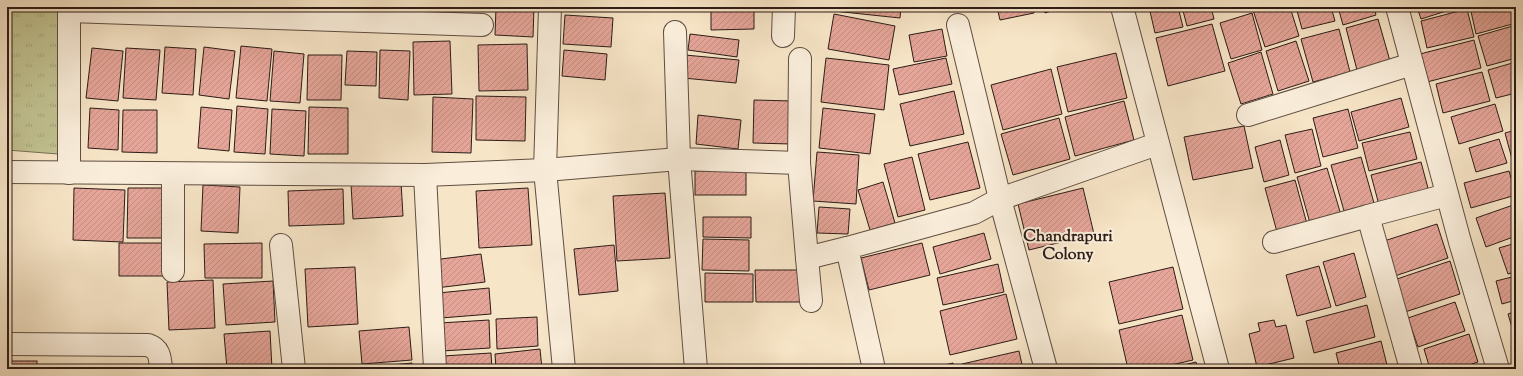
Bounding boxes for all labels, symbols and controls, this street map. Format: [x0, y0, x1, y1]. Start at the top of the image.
district label: Chandrapuri Colony [1023, 226, 1113, 267]

